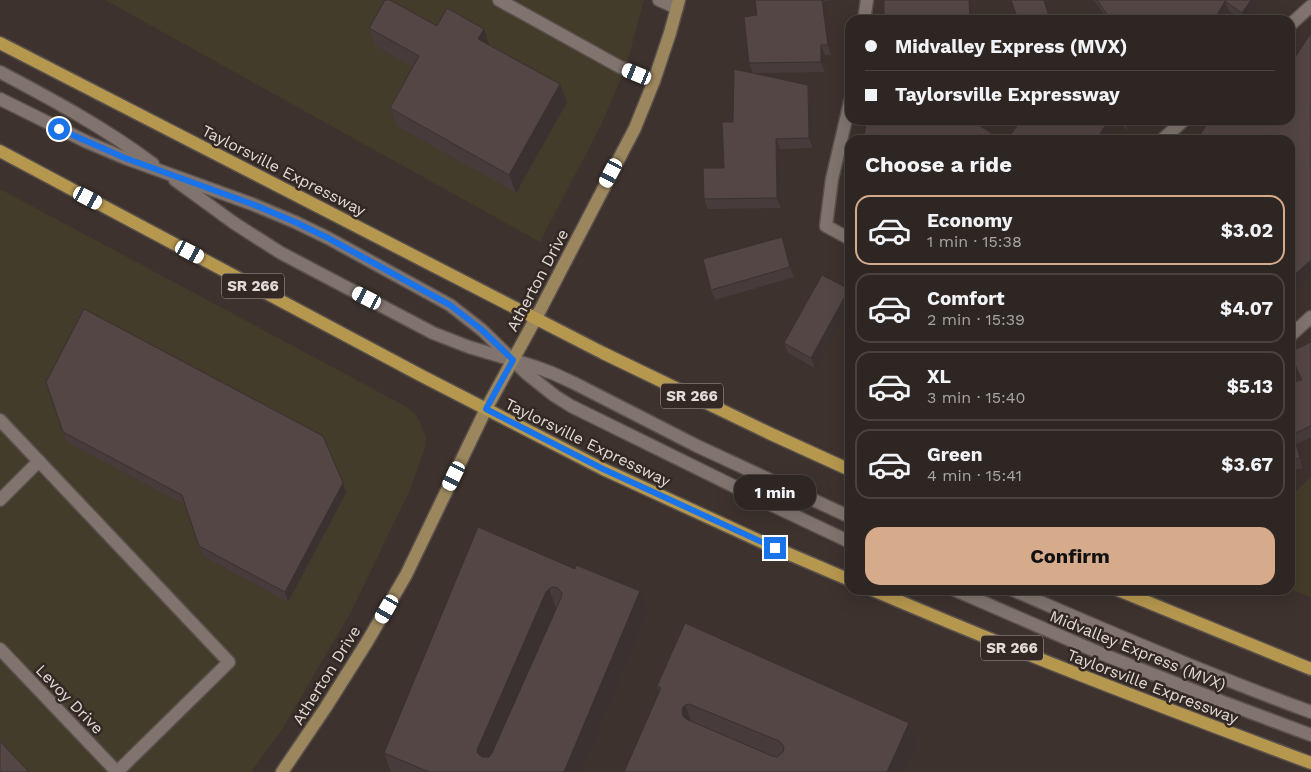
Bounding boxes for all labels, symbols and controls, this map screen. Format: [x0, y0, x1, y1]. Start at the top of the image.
text: Midvalley Express (MVX) [895, 35, 1127, 58]
car [620, 61, 653, 87]
text: Taylorsville Expressway [895, 83, 1120, 106]
route start [48, 118, 70, 140]
street label: Taylorsville Expressway [199, 121, 370, 220]
text: Choose a ride [865, 152, 1012, 177]
car [597, 156, 624, 190]
car [71, 184, 104, 212]
icon: car [867, 208, 912, 253]
text: Economy [927, 209, 1012, 232]
text: $3.02 [1221, 219, 1273, 242]
street label: Atherton Drive [502, 226, 572, 335]
text: 1 min · 15:38 [927, 232, 1022, 251]
car [173, 238, 206, 266]
road number: SR 266 [222, 274, 284, 298]
car [350, 285, 383, 311]
icon: car [867, 286, 912, 331]
text: Comfort [927, 287, 1005, 310]
text: $4.07 [1220, 297, 1273, 320]
text: 2 min · 15:39 [927, 310, 1025, 329]
icon: car [867, 364, 912, 409]
text: XL [927, 365, 951, 388]
text: $5.13 [1227, 375, 1273, 398]
road number: SR 266 [661, 384, 723, 408]
text: 3 min · 15:40 [927, 388, 1025, 407]
street label: Taylorsville Expressway [502, 394, 674, 491]
icon: car [867, 442, 912, 487]
text: Green [927, 443, 983, 466]
text: $3.67 [1221, 453, 1273, 476]
car [440, 459, 467, 493]
text: 4 min · 15:41 [927, 466, 1022, 485]
callout: 1 min [734, 476, 816, 510]
text: 1 min [754, 483, 796, 502]
button: Confirm [865, 527, 1275, 585]
route end [764, 537, 786, 559]
car [373, 592, 400, 626]
street label: Midvalley Express (MVX) [1047, 606, 1229, 695]
street label: Atherton Drive [288, 622, 365, 728]
road number: SR 266 [981, 636, 1043, 660]
street label: Taylorsville Expressway [1065, 645, 1242, 728]
street label: Levoy Drive [32, 661, 107, 738]

